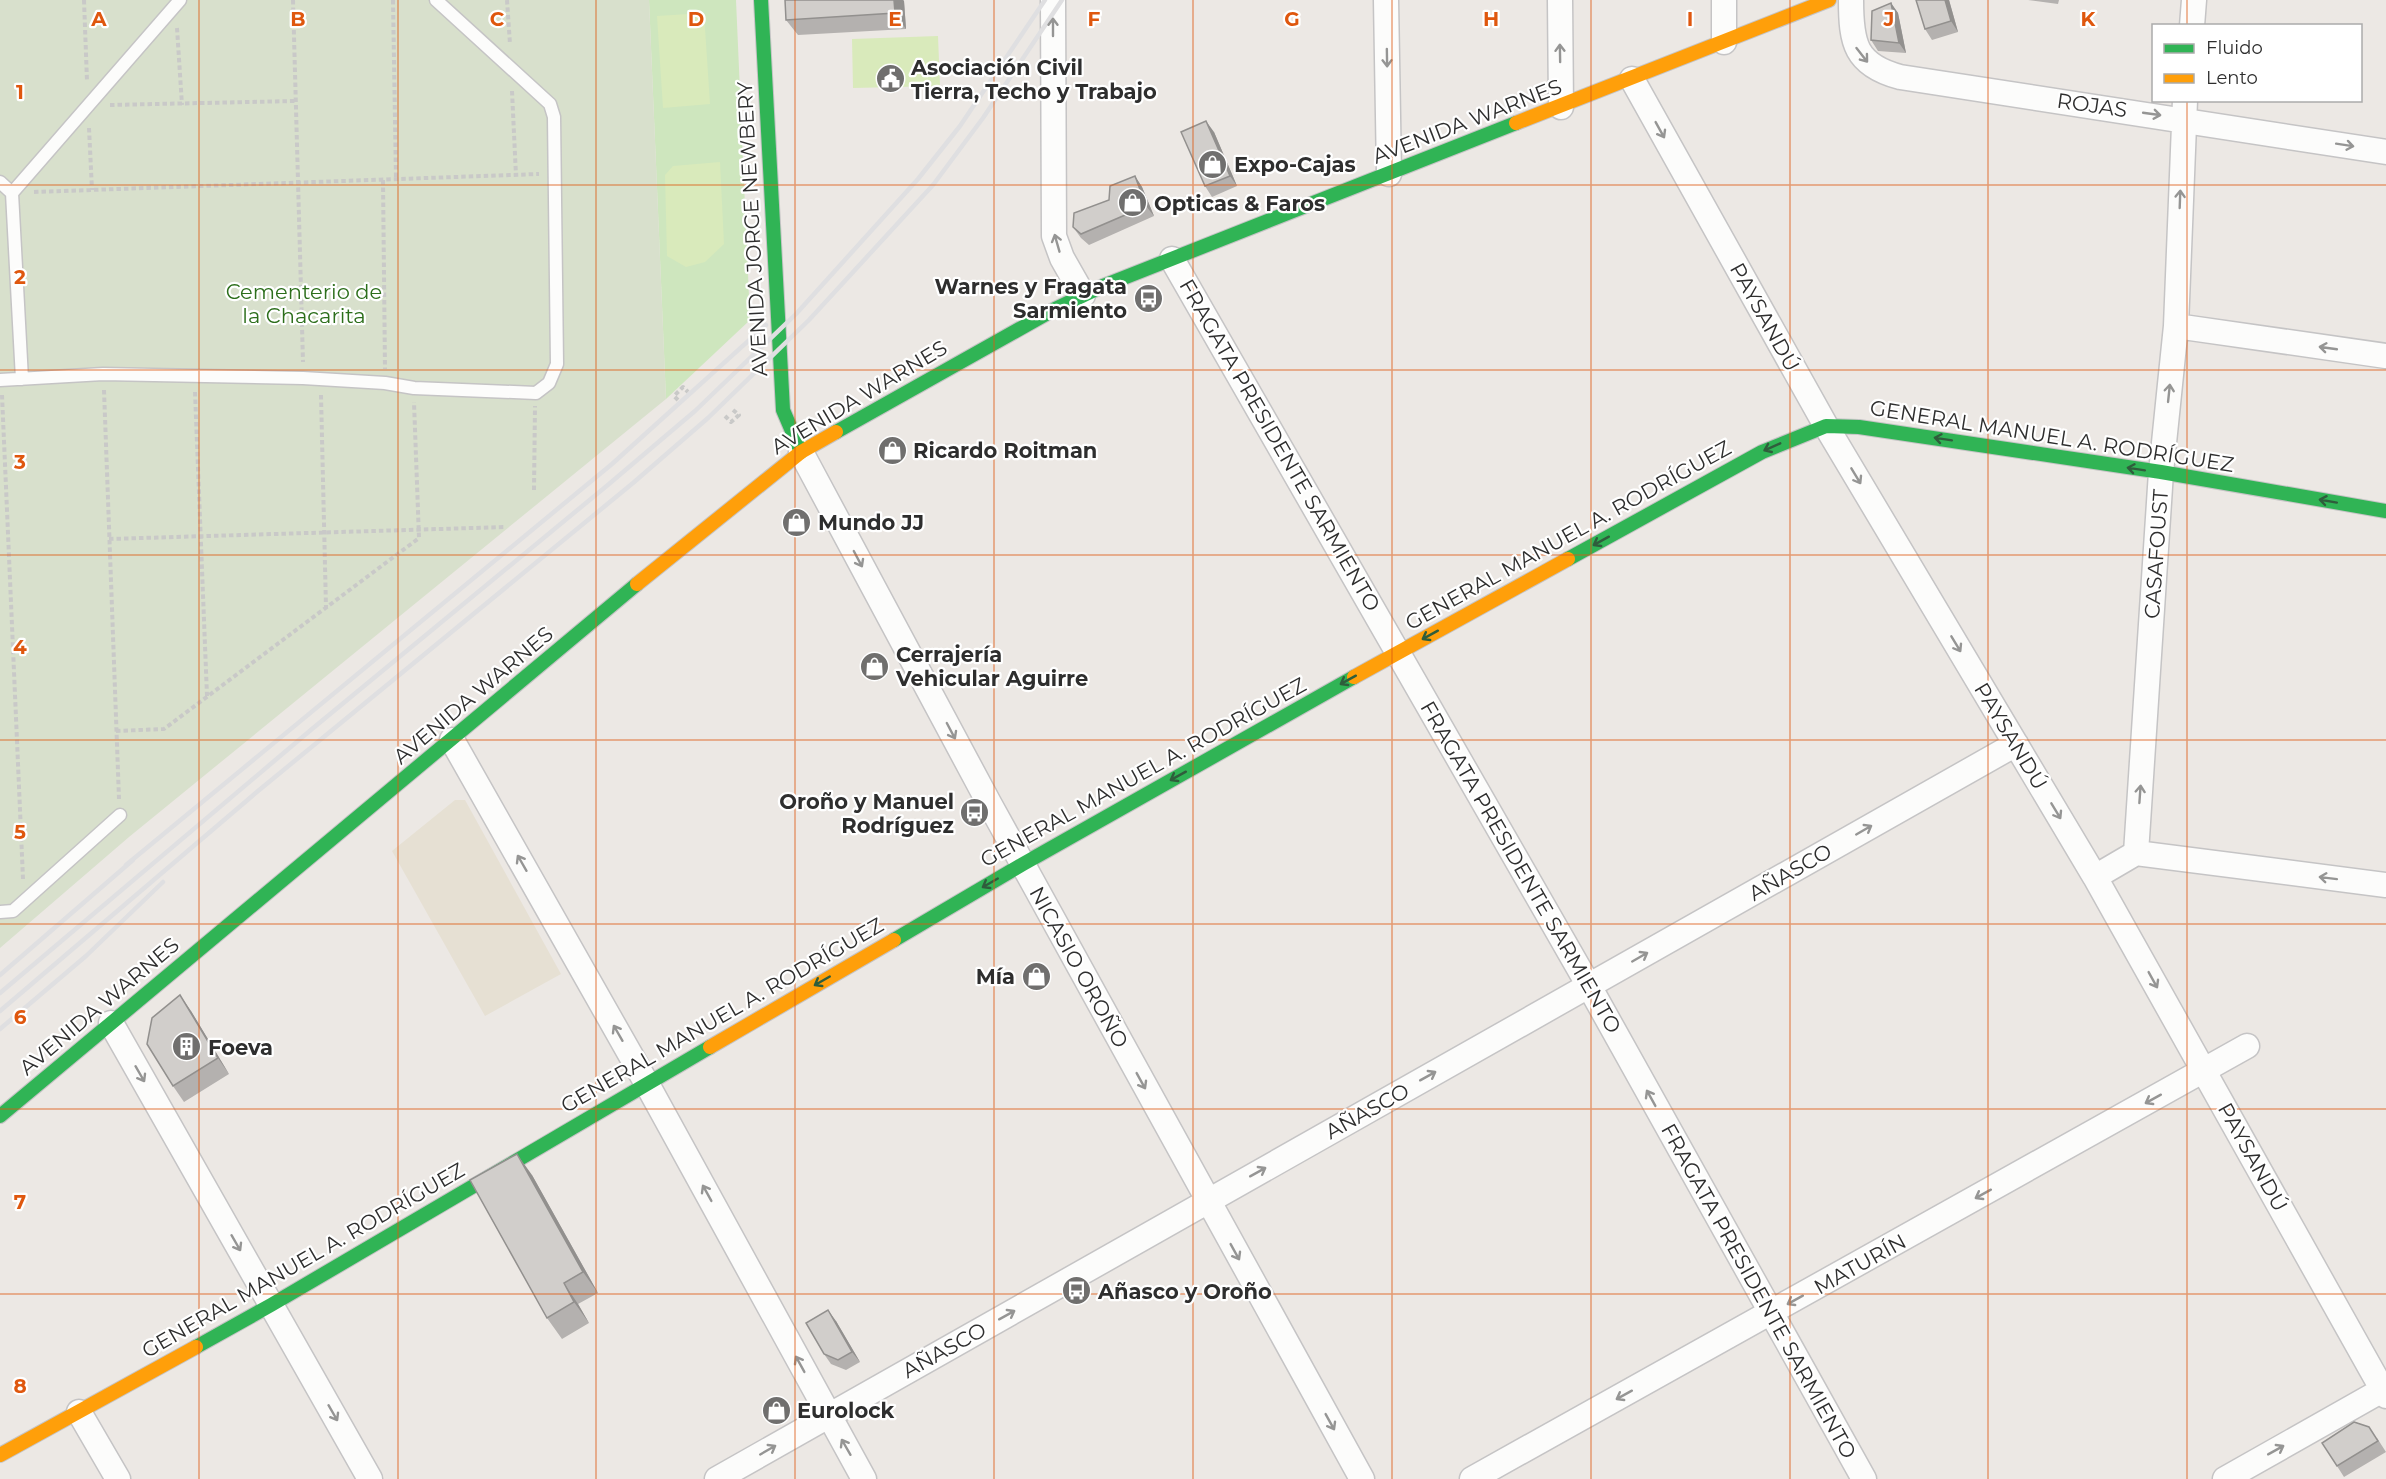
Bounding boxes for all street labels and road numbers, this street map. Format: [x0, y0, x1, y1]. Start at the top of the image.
street label: AVENIDA WARNES [1369, 73, 1565, 169]
street label: AVENIDA JORGE NEWBERY [732, 80, 772, 377]
street label: ROJAS [2055, 88, 2129, 122]
street label: PAYSANDÚ [1725, 258, 1805, 376]
street label: FRAGATA PRESIDENTE SARMIENTO [1174, 274, 1386, 616]
street label: AVENIDA WARNES [767, 335, 951, 459]
street label: GENERAL MANUEL A. RODRÍGUEZ [1868, 395, 2236, 477]
street label: GENERAL MANUEL A. RODRÍGUEZ [1401, 435, 1735, 635]
street label: CASAFOUST [2139, 488, 2173, 620]
street label: AVENIDA WARNES [388, 621, 558, 769]
street label: GENERAL MANUEL A. RODRÍGUEZ [976, 672, 1310, 872]
street label: PAYSANDÚ [1969, 678, 2053, 794]
street label: FRAGATA PRESIDENTE SARMIENTO [1415, 696, 1627, 1038]
street label: AÑASCO [1744, 838, 1836, 906]
street label: NICASIO OROÑO [1024, 882, 1134, 1052]
street label: GENERAL MANUEL A. RODRÍGUEZ [556, 912, 888, 1118]
street label: AVENIDA WARNES [14, 932, 184, 1080]
street label: AÑASCO [1321, 1078, 1413, 1144]
street label: PAYSANDÚ [2213, 1098, 2293, 1216]
street label: FRAGATA PRESIDENTE SARMIENTO [1656, 1119, 1862, 1463]
street label: GENERAL MANUEL A. RODRÍGUEZ [137, 1157, 469, 1363]
street label: MATURÍN [1810, 1228, 1910, 1300]
street label: AÑASCO [898, 1317, 990, 1383]

